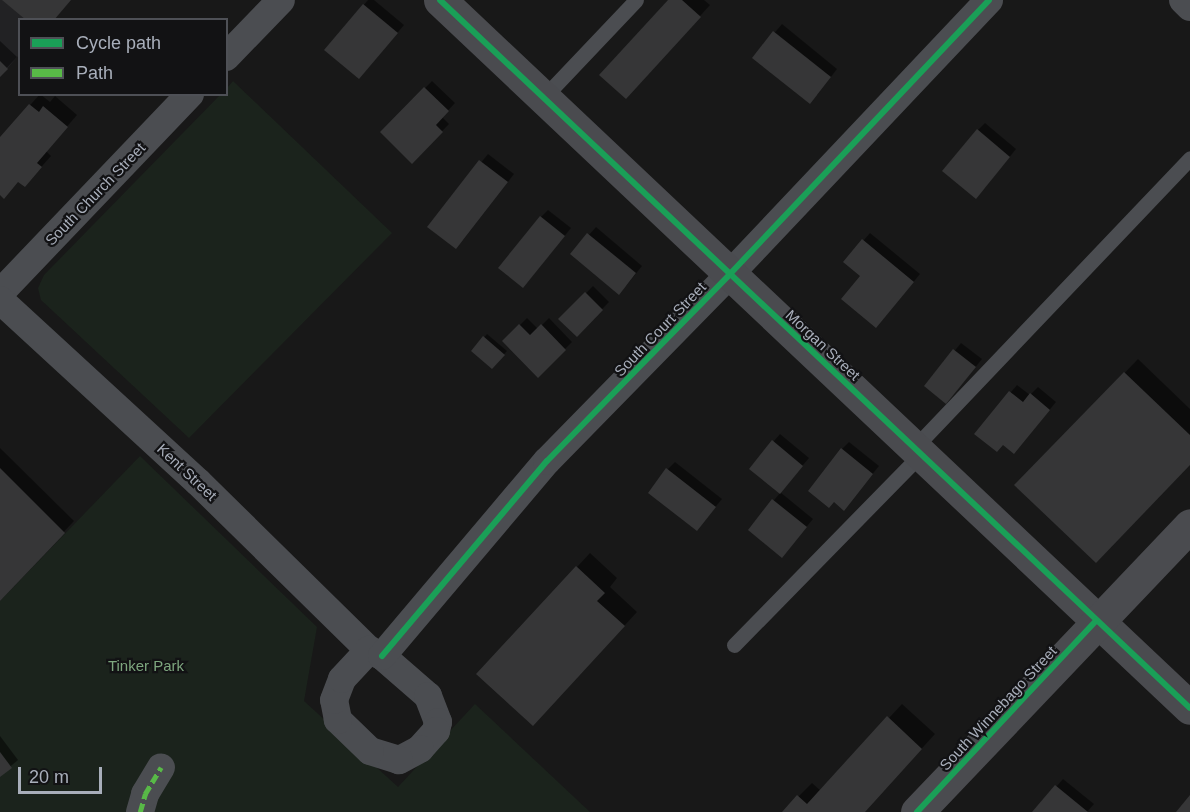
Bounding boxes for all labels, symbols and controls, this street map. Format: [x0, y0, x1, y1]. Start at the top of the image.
legend [18, 18, 228, 96]
text: Cycle path [76, 33, 161, 53]
text: Path [76, 63, 113, 83]
street label: South Church Street [41, 139, 149, 249]
street label: South Court Street [610, 278, 710, 380]
street label: Morgan Street [782, 306, 864, 384]
street label: Kent Street [153, 440, 221, 504]
street label: South Winnebago Street [936, 642, 1060, 774]
park label: Tinker Park [108, 657, 184, 675]
scale bar [21, 755, 105, 793]
text: 20 m [29, 767, 69, 787]

